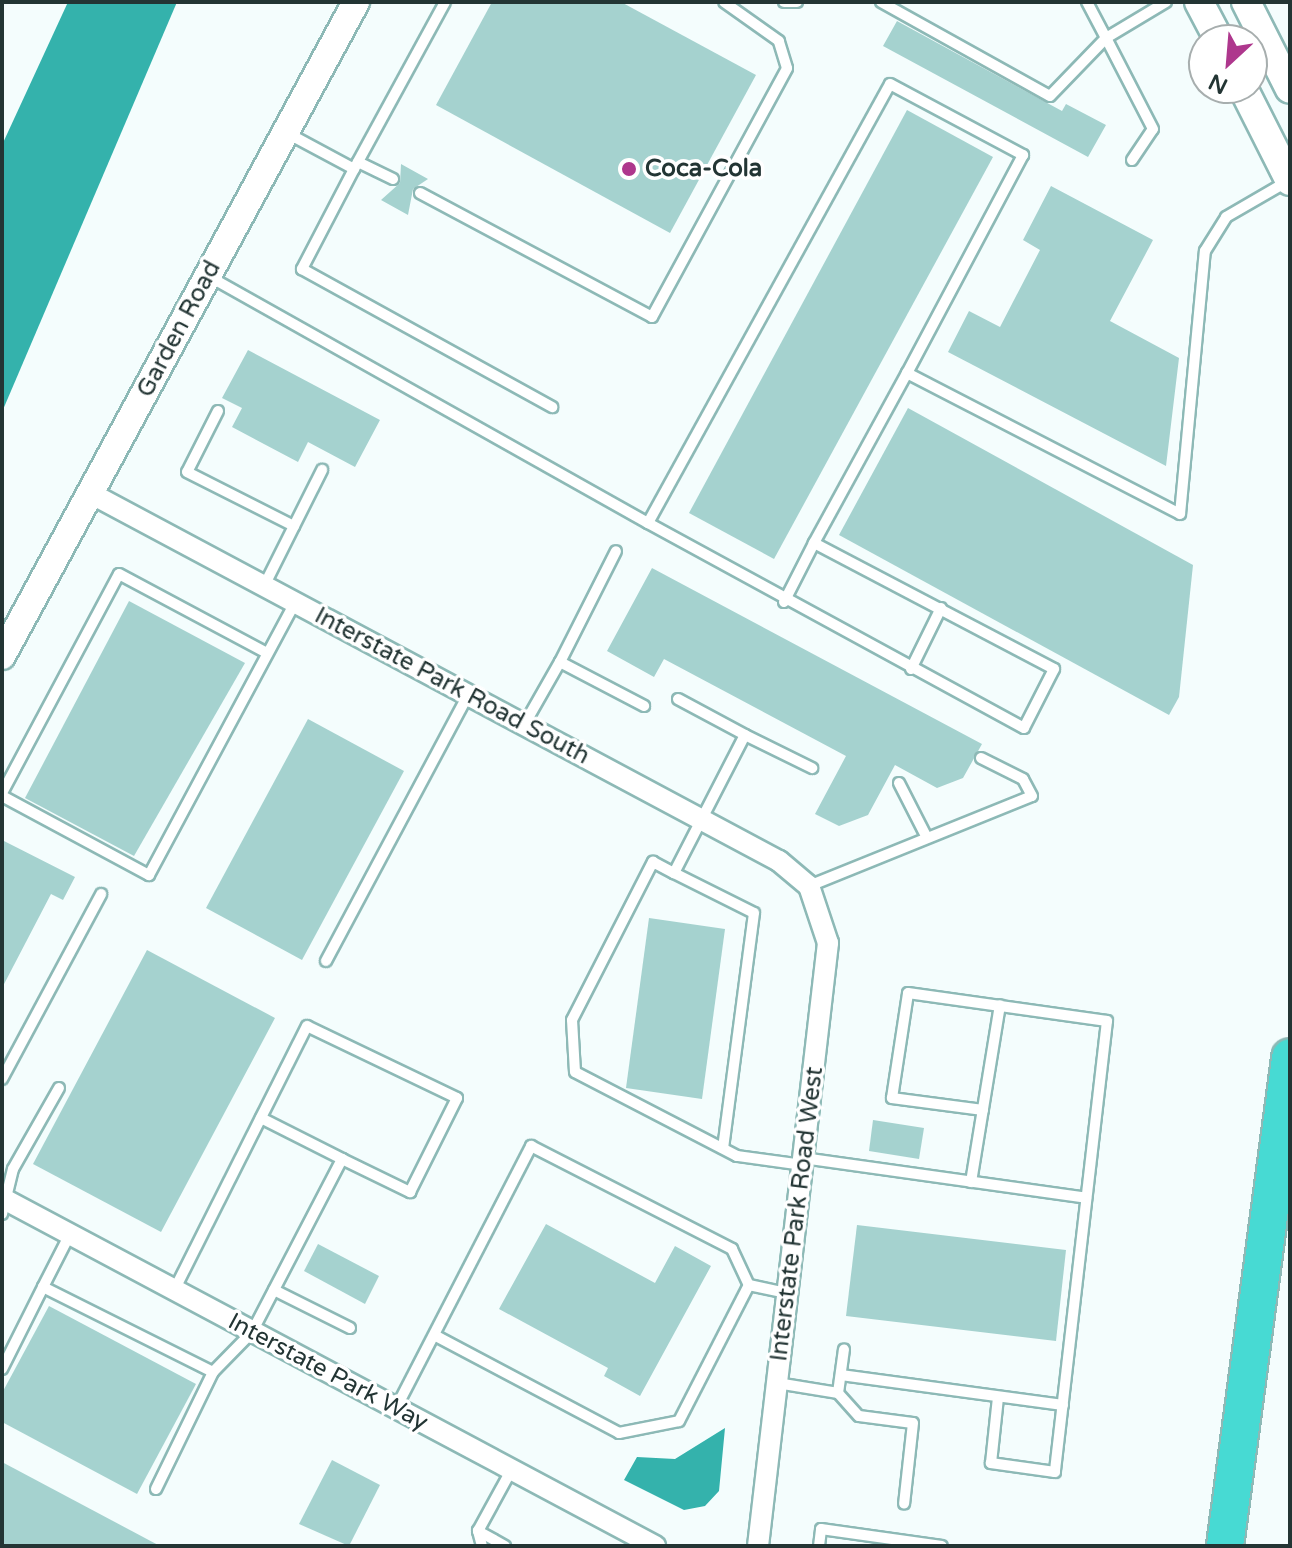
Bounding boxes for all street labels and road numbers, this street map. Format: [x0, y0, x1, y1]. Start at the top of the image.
street label: Garden Road [131, 256, 227, 402]
street label: Interstate Park Road South [310, 601, 594, 771]
street label: Interstate Park Road West [765, 1065, 829, 1363]
street label: Interstate Park Way [223, 1307, 433, 1437]

